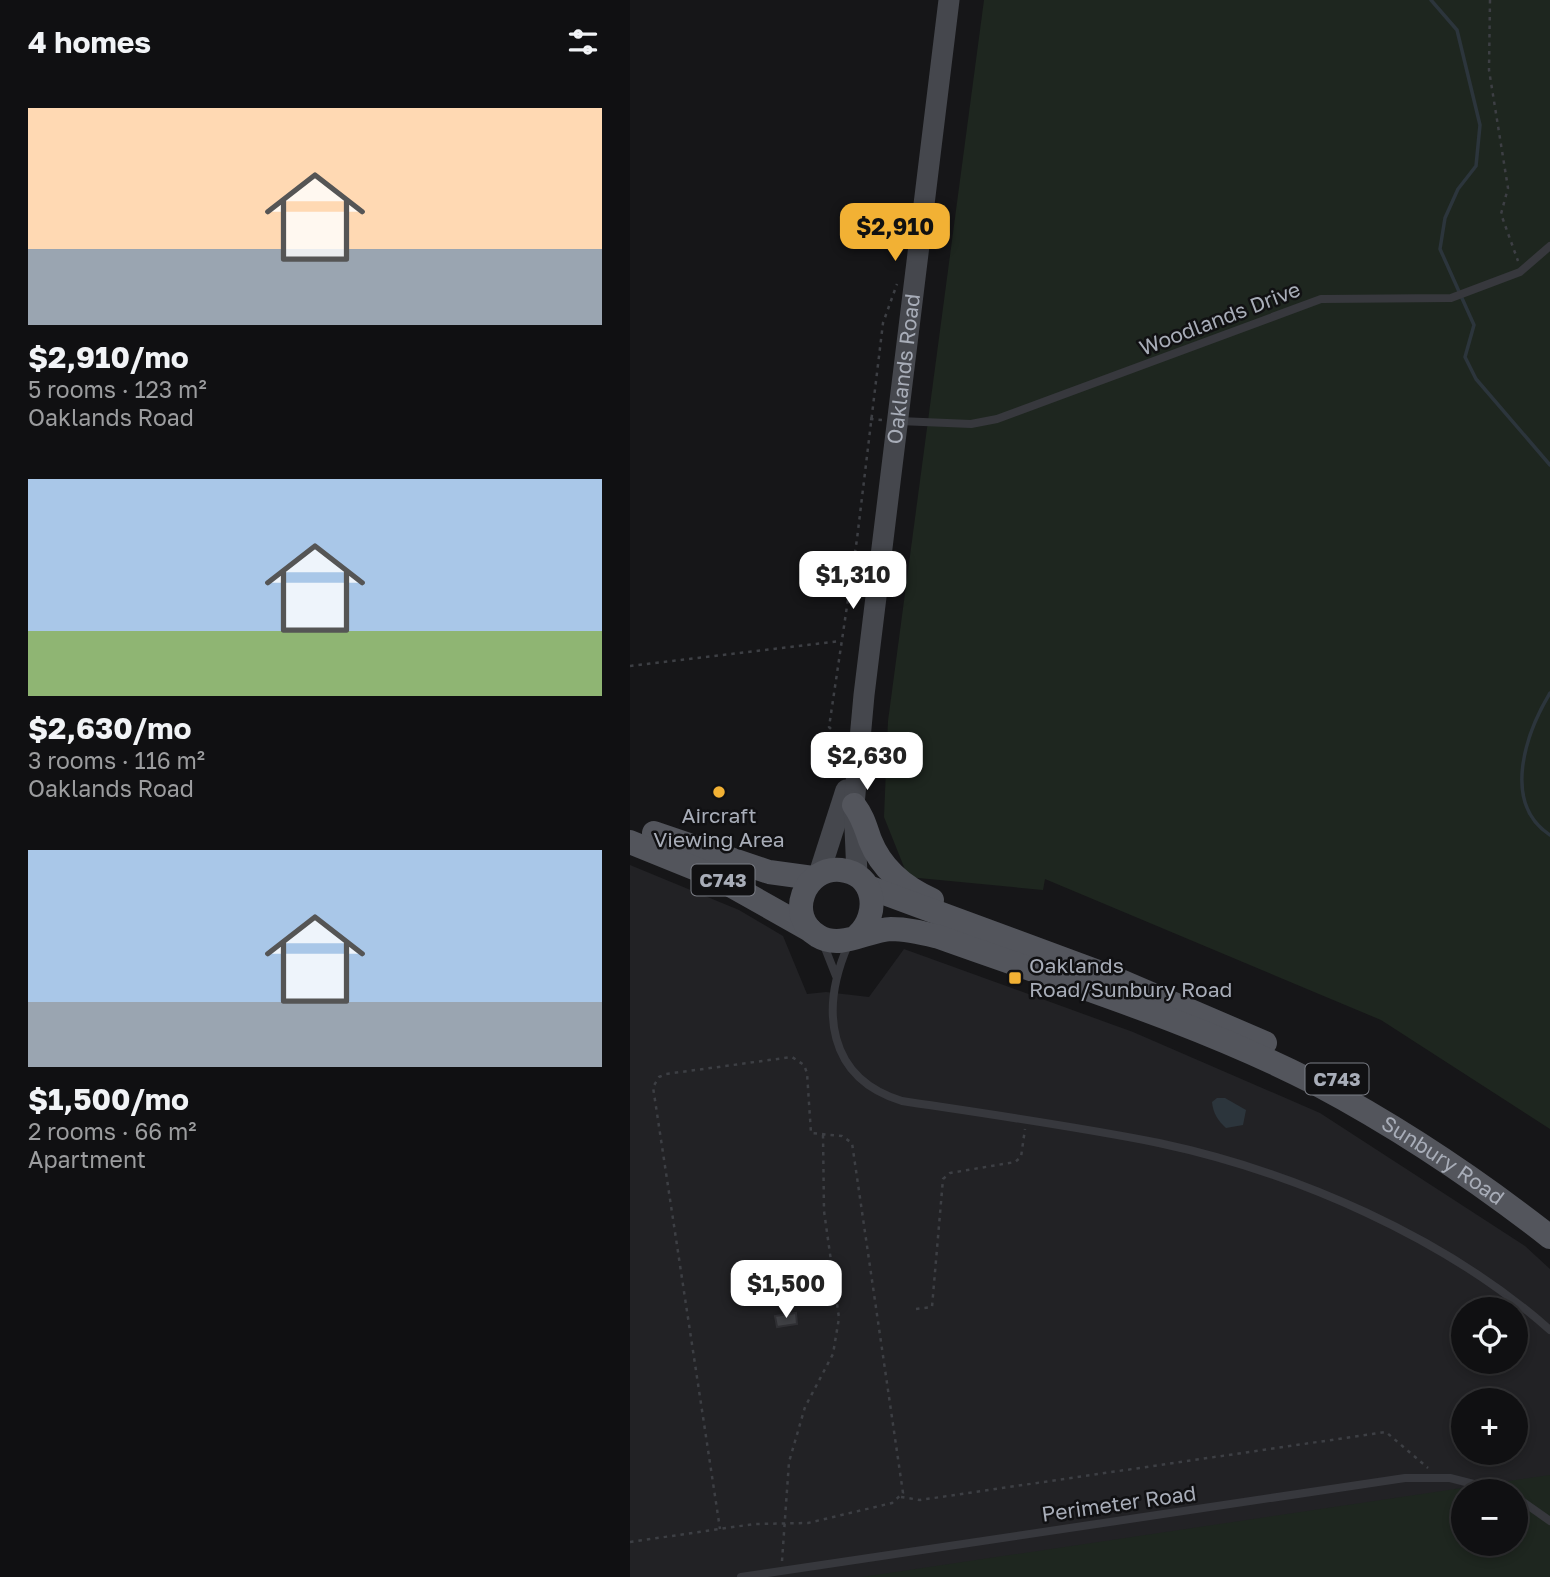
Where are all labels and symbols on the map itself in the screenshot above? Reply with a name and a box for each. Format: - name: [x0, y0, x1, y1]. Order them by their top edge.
- pin: $2,910: [838, 204, 952, 263]
- street label: Woodlands Drive: [1135, 275, 1304, 361]
- street label: Oaklands Road: [881, 292, 925, 446]
- pin: $1,310: [796, 552, 910, 611]
- pin: $2,630: [810, 732, 924, 792]
- marker: Aircraft Viewing Area: [711, 784, 727, 800]
- place label: Aircraft Viewing Area: [653, 802, 785, 852]
- road number: C743: [692, 864, 754, 895]
- place label: Oaklands Road/Sunbury Road: [1029, 952, 1233, 1002]
- marker: Oaklands Road/Sunbury Road: [1007, 970, 1023, 986]
- road number: C743: [1306, 1064, 1368, 1094]
- street label: Sunbury Road: [1377, 1110, 1510, 1210]
- pin: $1,500: [729, 1260, 843, 1320]
- street label: Perimeter Road: [1040, 1479, 1198, 1527]

